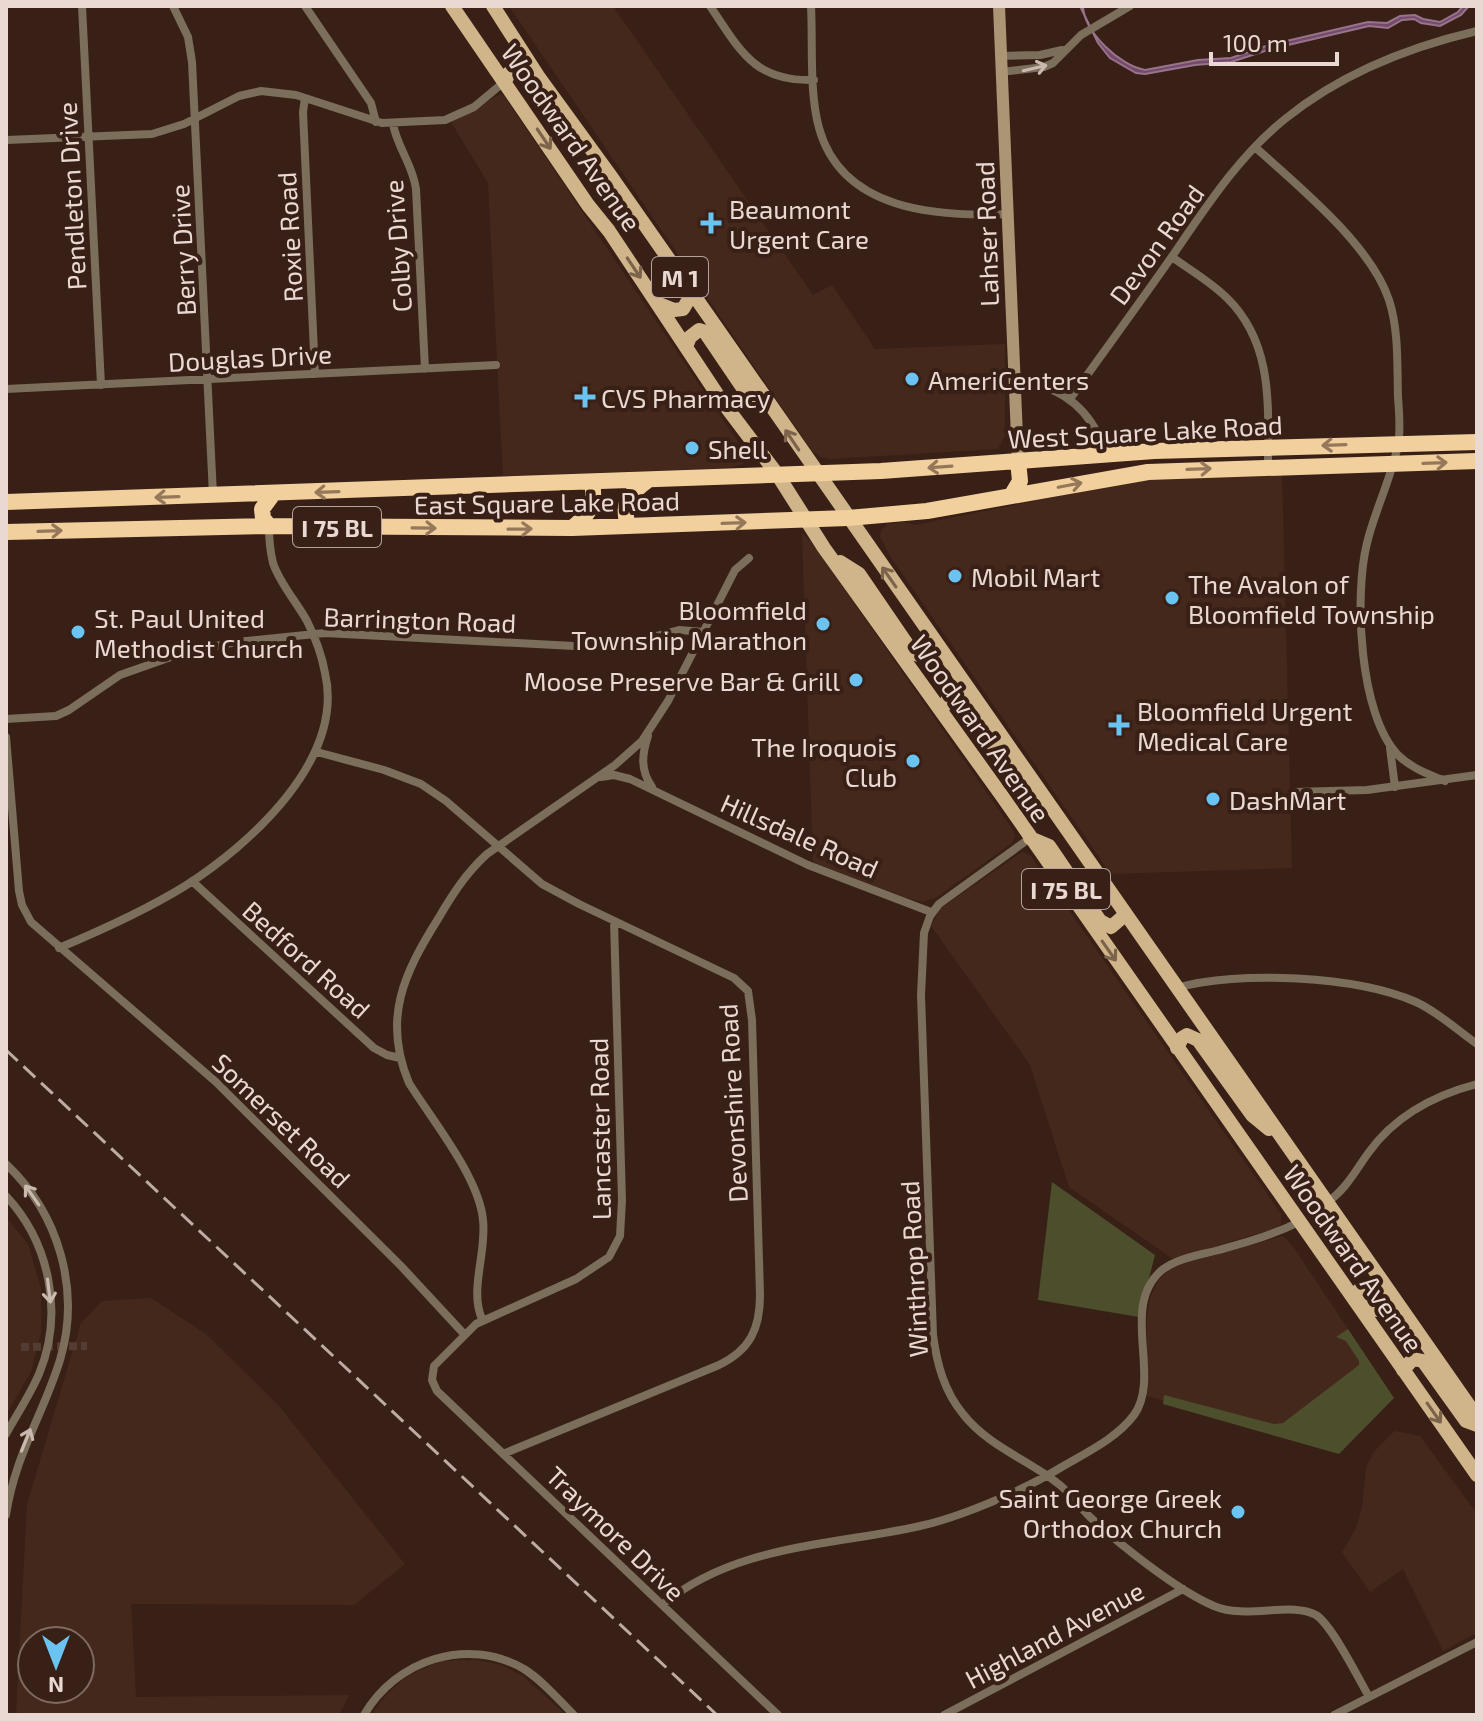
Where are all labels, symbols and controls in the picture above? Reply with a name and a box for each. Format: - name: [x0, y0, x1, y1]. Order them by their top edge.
- scale bar: [1211, 16, 1337, 66]
- text: 100 m: [1223, 28, 1288, 57]
- street label: Woodward Avenue: [496, 37, 648, 237]
- one-way arrow: [1022, 60, 1048, 75]
- street label: Pendleton Drive: [51, 101, 91, 291]
- one-way arrow: [536, 128, 552, 150]
- street label: Lahser Road: [968, 161, 1004, 307]
- street label: Roxie Road: [270, 171, 308, 303]
- street label: Devon Road: [1102, 178, 1210, 310]
- street label: Colby Drive: [377, 179, 417, 313]
- street label: Berry Drive: [163, 183, 201, 317]
- place label: Beaumont Urgent Care: [729, 193, 869, 254]
- marker: Beaumont Urgent Care: [700, 212, 722, 234]
- one-way arrow: [626, 256, 642, 278]
- road number: M 1: [652, 257, 708, 297]
- street label: Douglas Drive: [167, 337, 333, 377]
- place label: AmeriCenters: [928, 364, 1089, 395]
- marker: AmeriCenters: [903, 370, 921, 388]
- place label: CVS Pharmacy: [601, 382, 771, 413]
- marker: CVS Pharmacy: [576, 388, 594, 406]
- street label: West Square Lake Road: [1007, 408, 1283, 454]
- one-way arrow: [784, 429, 801, 451]
- place label: Shell: [708, 433, 767, 464]
- one-way arrow: [1321, 438, 1348, 453]
- marker: Shell: [683, 439, 701, 457]
- one-way arrow: [1421, 455, 1448, 470]
- one-way arrow: [927, 460, 954, 475]
- one-way arrow: [1185, 462, 1212, 477]
- one-way arrow: [1057, 477, 1082, 492]
- one-way arrow: [314, 484, 341, 499]
- street label: East Square Lake Road: [414, 484, 680, 520]
- one-way arrow: [154, 490, 181, 505]
- road number: I 75 BL: [293, 507, 381, 547]
- one-way arrow: [720, 515, 747, 530]
- one-way arrow: [410, 521, 437, 536]
- one-way arrow: [506, 521, 533, 537]
- one-way arrow: [36, 524, 63, 539]
- place label: Mobil Mart: [971, 561, 1100, 592]
- one-way arrow: [881, 566, 897, 588]
- marker: Mobil Mart: [946, 567, 964, 585]
- place label: The Avalon of Bloomfield Township: [1188, 568, 1435, 629]
- marker: The Avalon of Bloomfield Township: [1163, 589, 1181, 607]
- place label: Bloomfield Township Marathon: [571, 594, 807, 655]
- street label: Barrington Road: [323, 600, 517, 638]
- place label: St. Paul United Methodist Church: [94, 602, 303, 663]
- marker: Bloomfield Township Marathon: [814, 615, 832, 633]
- marker: St. Paul United Methodist Church: [69, 623, 87, 641]
- street label: Woodward Avenue: [905, 628, 1057, 828]
- place label: Moose Preserve Bar & Grill: [524, 665, 840, 696]
- marker: Moose Preserve Bar & Grill: [847, 671, 865, 689]
- place label: Bloomfield Urgent Medical Care: [1137, 695, 1352, 756]
- marker: Bloomfield Urgent Medical Care: [1108, 714, 1130, 736]
- place label: The Iroquois Club: [751, 731, 897, 792]
- marker: The Iroquois Club: [904, 752, 922, 770]
- place label: DashMart: [1229, 784, 1346, 815]
- street label: Hillsdale Road: [716, 786, 884, 884]
- marker: DashMart: [1204, 790, 1222, 808]
- road number: I 75 BL: [1022, 869, 1110, 909]
- street label: Bedford Road: [237, 894, 377, 1024]
- one-way arrow: [1101, 939, 1117, 961]
- street label: Devonshire Road: [711, 1003, 753, 1203]
- street label: Lancaster Road: [582, 1038, 616, 1220]
- street label: Somerset Road: [207, 1047, 357, 1193]
- street label: Woodward Avenue: [1278, 1158, 1430, 1358]
- street label: Winthrop Road: [893, 1180, 933, 1358]
- one-way arrow: [24, 1185, 41, 1207]
- one-way arrow: [42, 1277, 57, 1303]
- one-way arrow: [1426, 1402, 1442, 1424]
- one-way arrow: [20, 1428, 35, 1453]
- street label: Traymore Drive: [540, 1459, 692, 1607]
- place label: Saint George Greek Orthodox Church: [999, 1482, 1222, 1543]
- marker: Saint George Greek Orthodox Church: [1229, 1503, 1247, 1521]
- street label: Highland Avenue: [959, 1574, 1149, 1694]
- north arrow: [16, 1625, 96, 1705]
- text: N: [48, 1673, 64, 1699]

